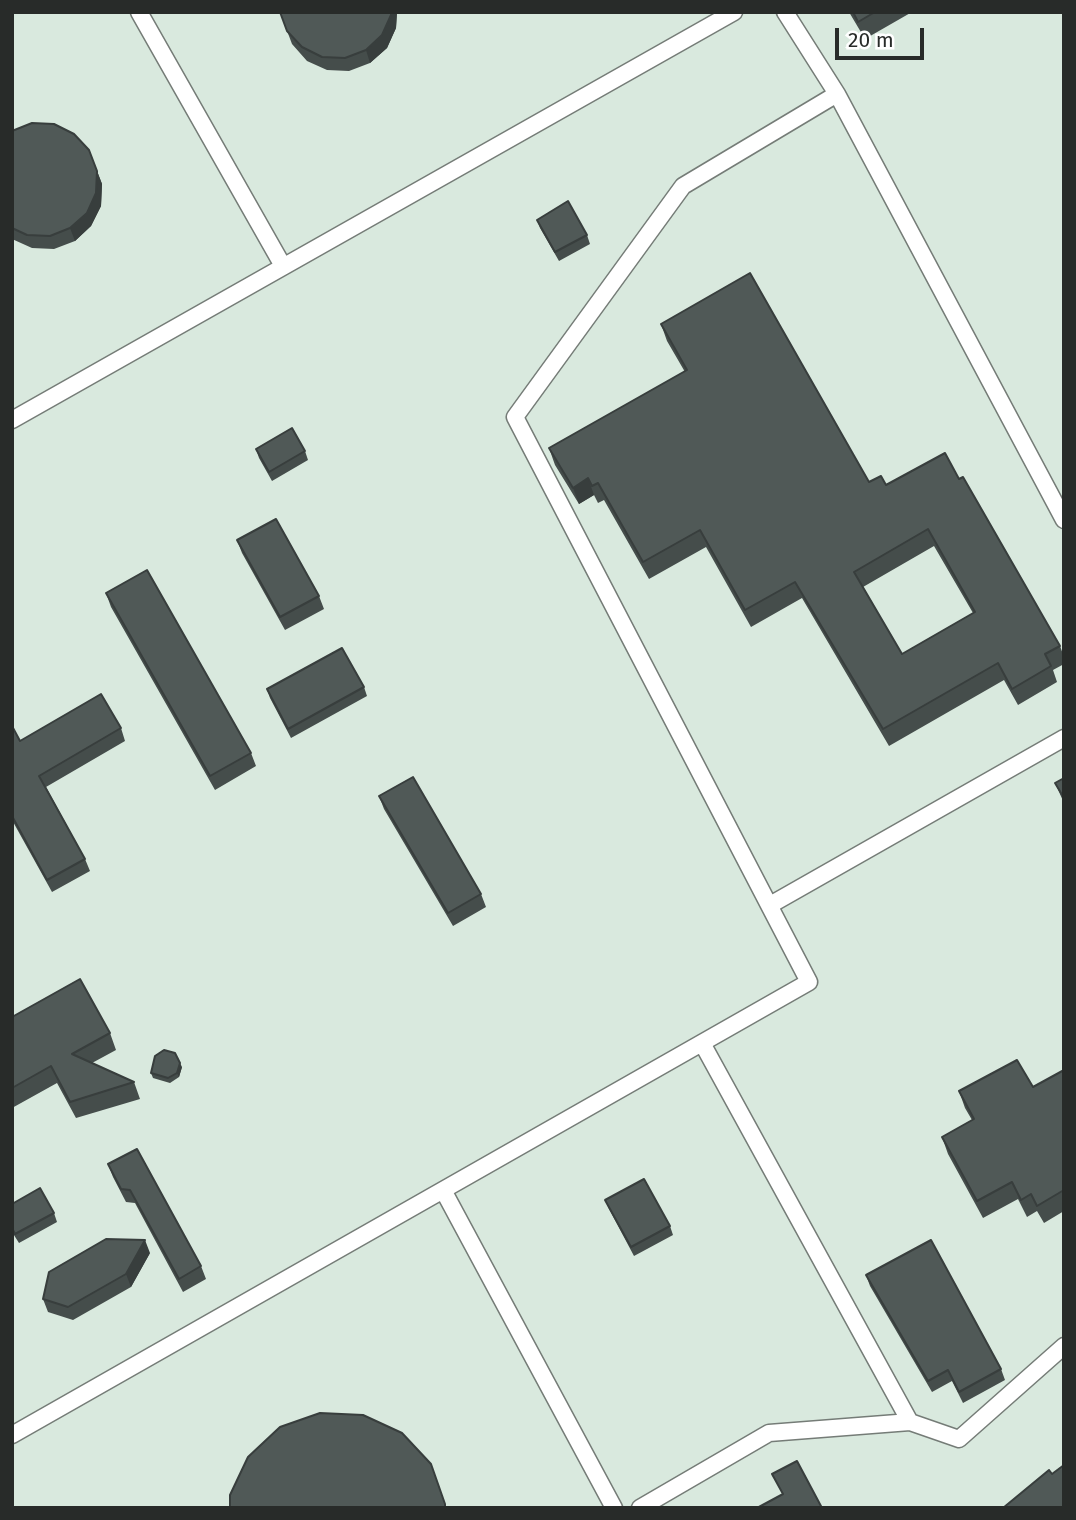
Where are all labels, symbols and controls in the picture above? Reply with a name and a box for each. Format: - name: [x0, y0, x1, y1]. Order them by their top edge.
- scale bar: [838, 14, 927, 58]
- text: 20 m: [848, 27, 894, 53]

